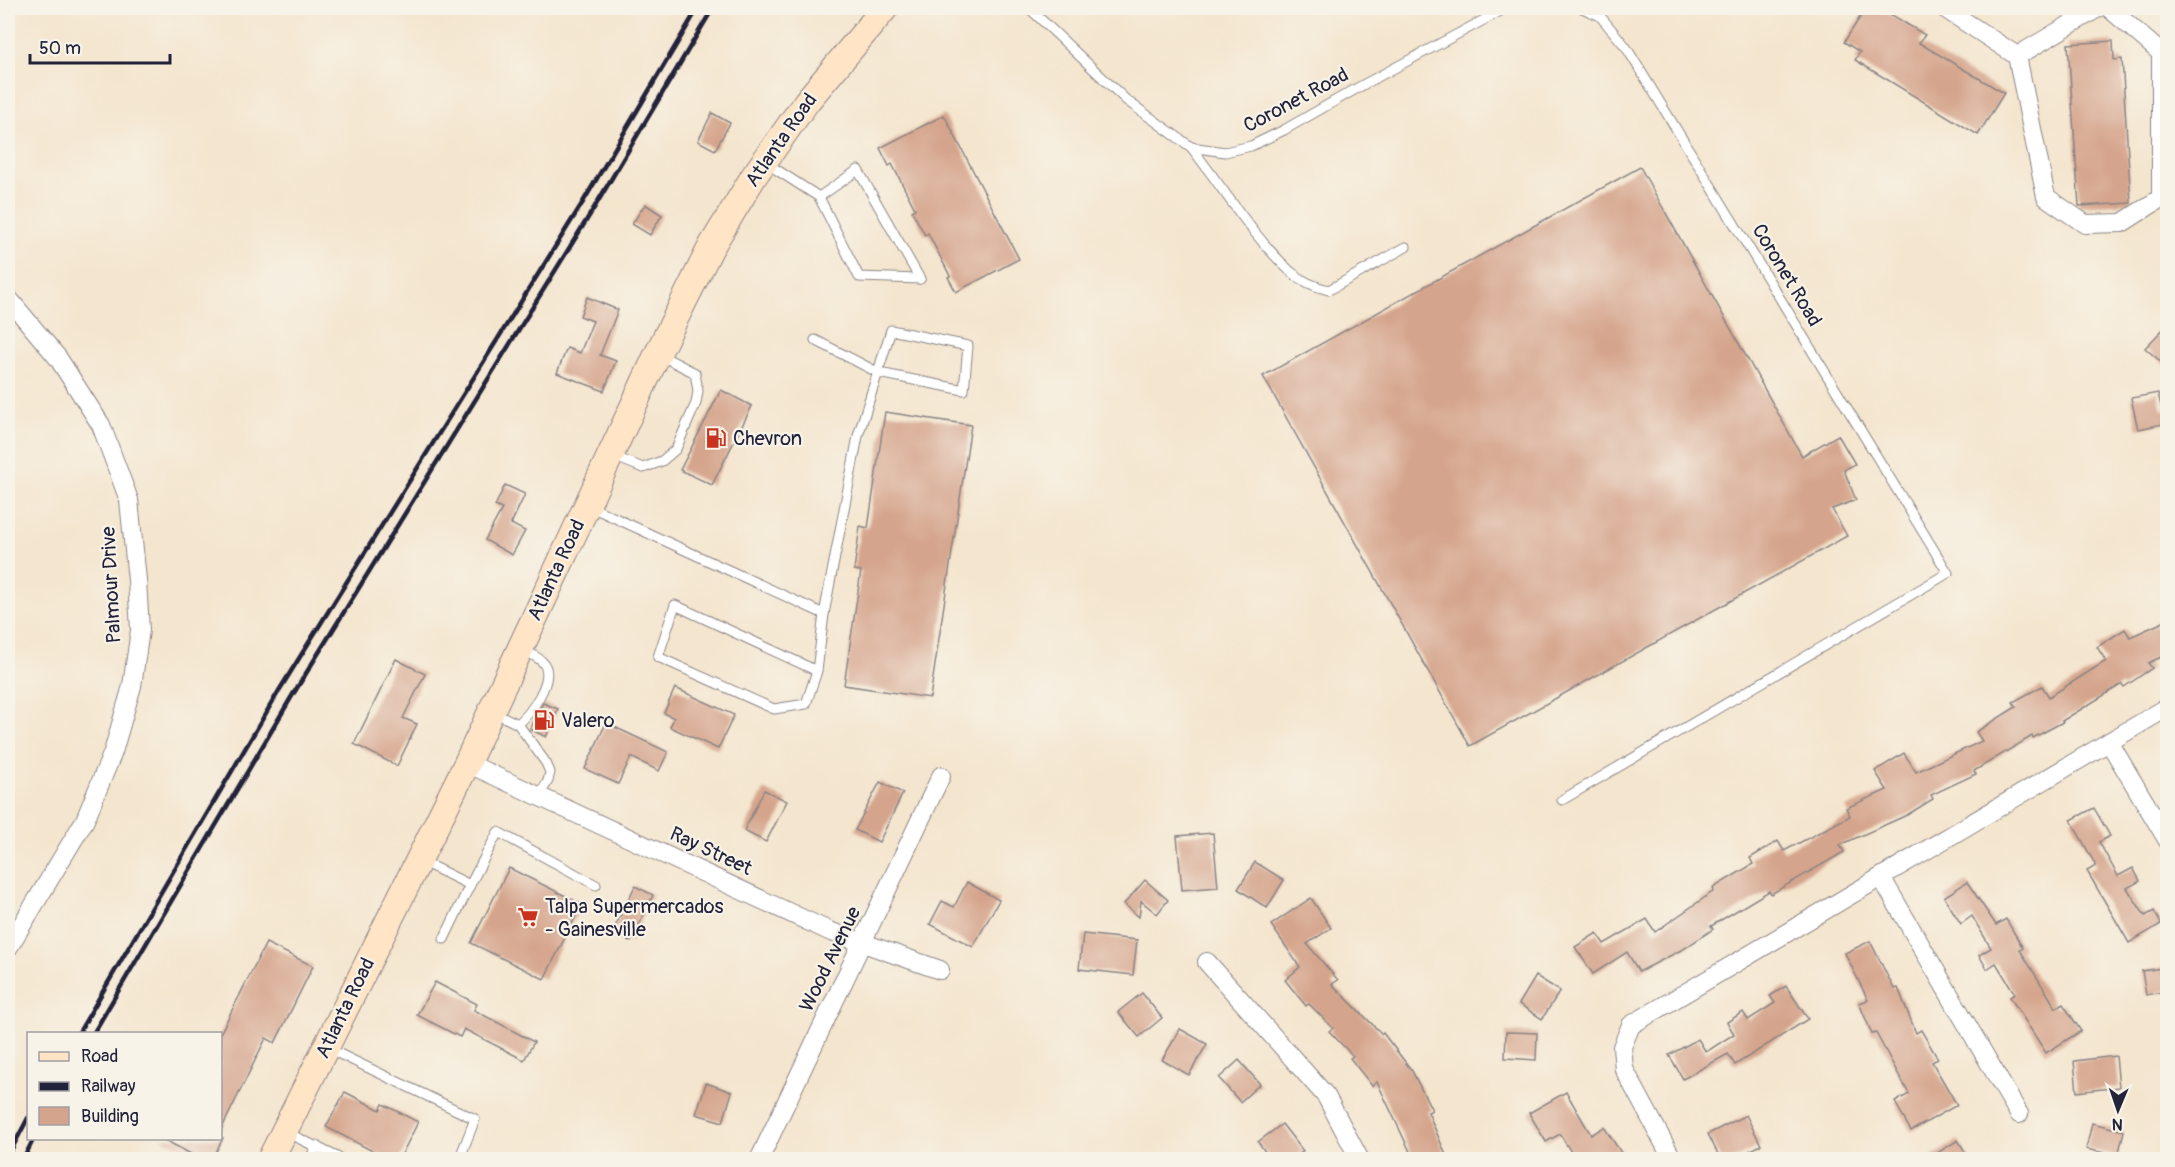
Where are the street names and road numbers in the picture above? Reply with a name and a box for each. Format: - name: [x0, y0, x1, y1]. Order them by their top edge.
- street label: Coronet Road: [1239, 62, 1353, 138]
- street label: Atlanta Road: [740, 88, 822, 192]
- street label: Coronet Road: [1747, 219, 1827, 331]
- street label: Atlanta Road: [522, 515, 590, 625]
- street label: Palmour Drive: [95, 526, 127, 644]
- street label: Ray Street: [666, 821, 757, 881]
- street label: Wood Avenue: [794, 902, 866, 1016]
- street label: Atlanta Road: [310, 954, 380, 1062]

